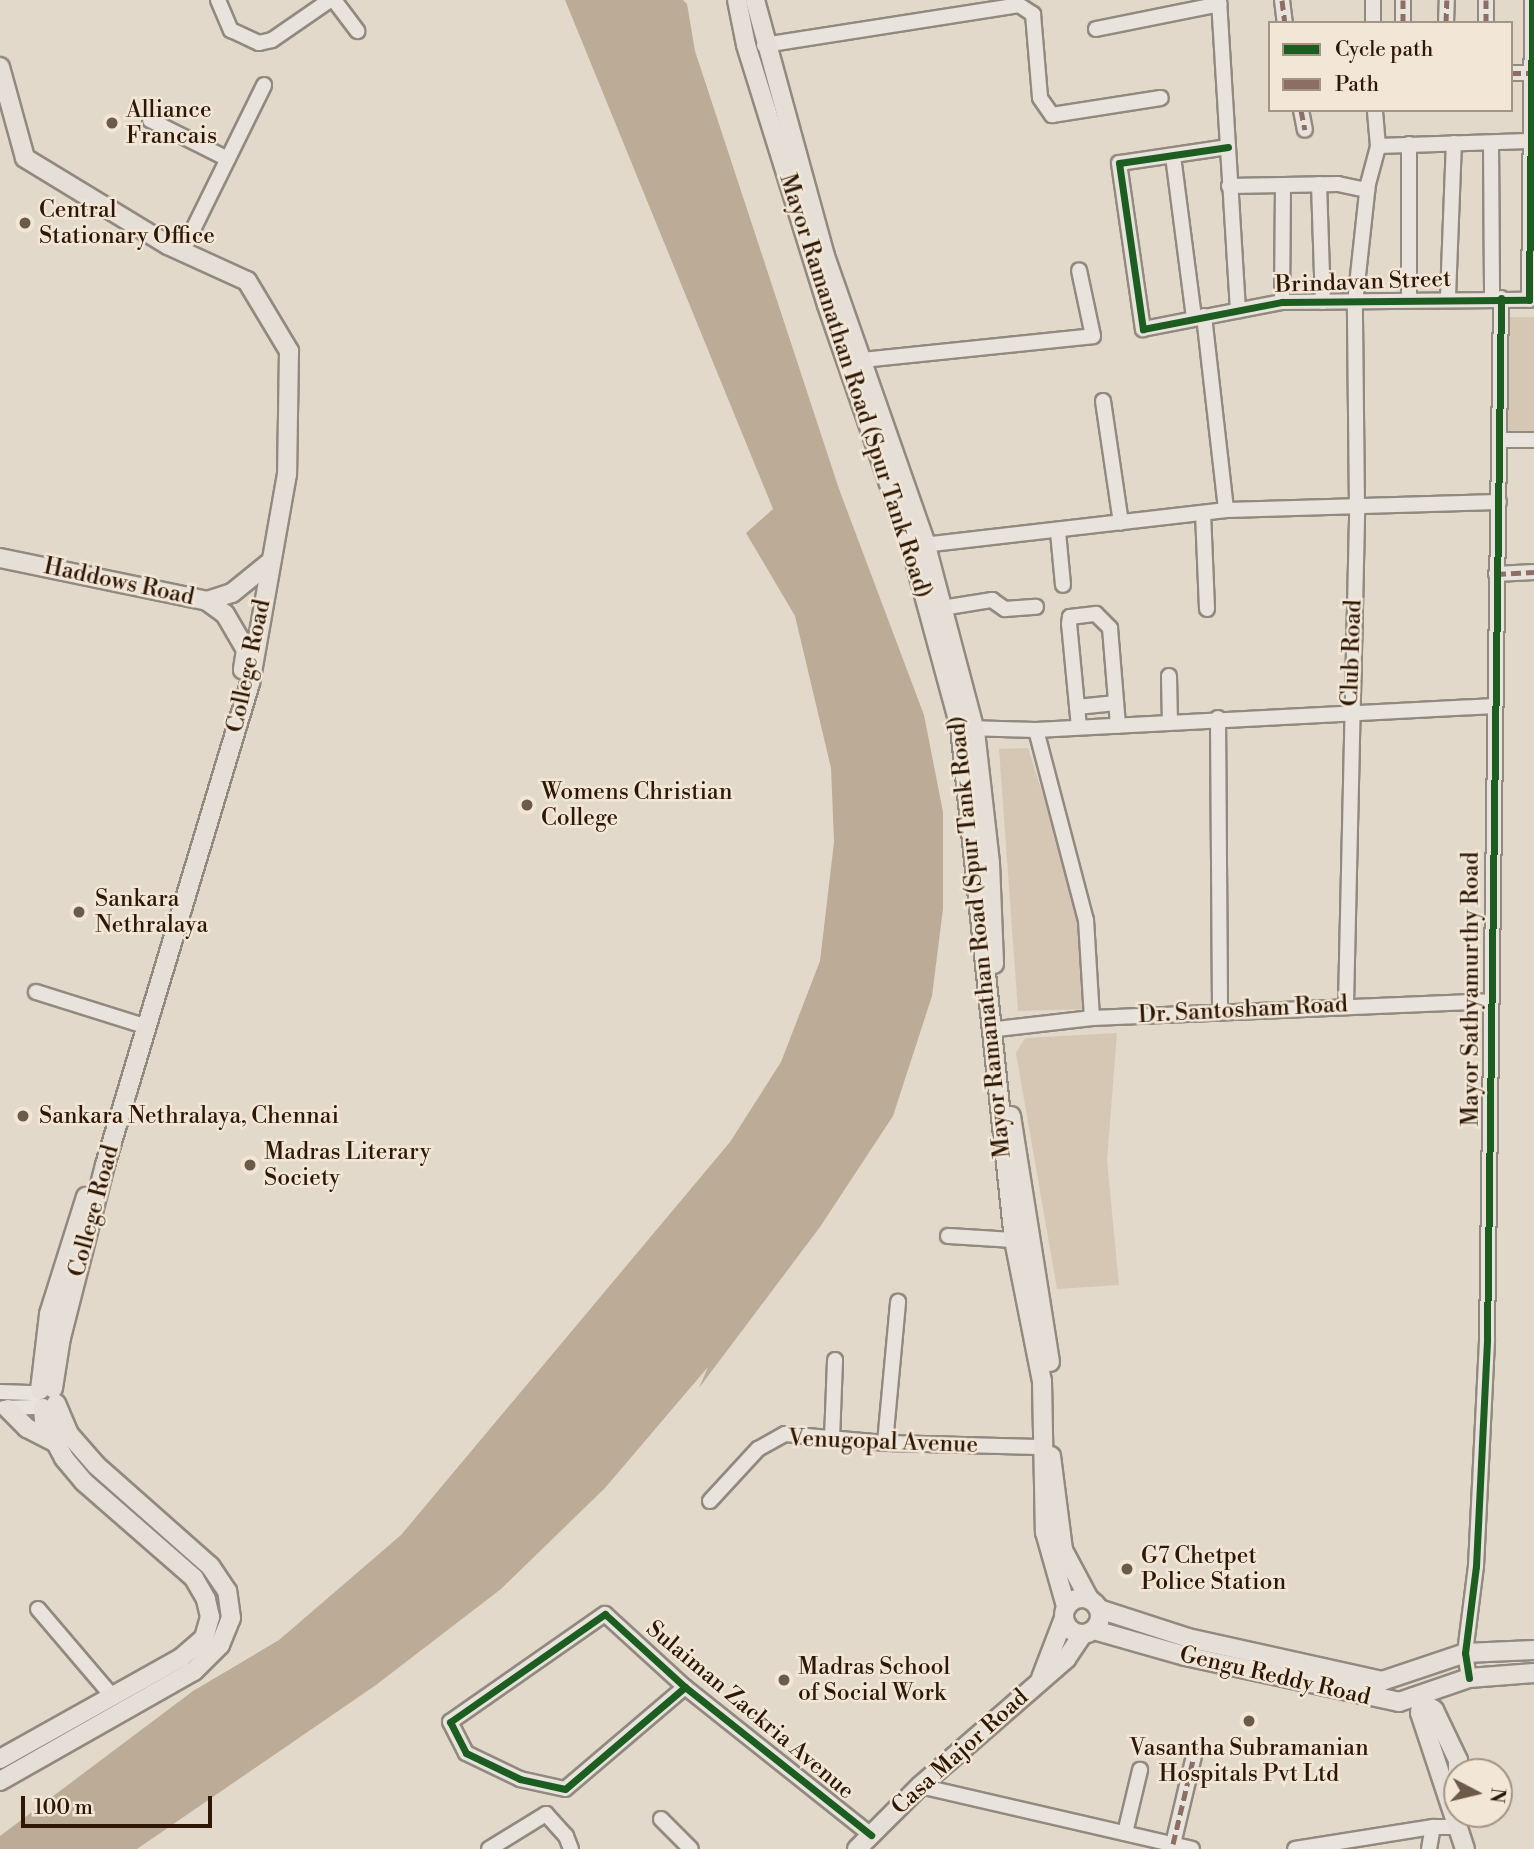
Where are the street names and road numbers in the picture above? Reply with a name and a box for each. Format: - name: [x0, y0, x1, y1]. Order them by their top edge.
- street label: Mayor Ramanathan Road (Spur Tank Road): [773, 170, 937, 602]
- street label: Brindavan Street: [1274, 265, 1452, 299]
- street label: Haddows Road: [41, 553, 197, 611]
- street label: College Road: [221, 597, 277, 735]
- street label: Club Road: [1336, 599, 1368, 707]
- street label: Mayor Ramanathan Road (Spur Tank Road): [943, 715, 1017, 1159]
- street label: Mayor Sathyamurthy Road: [1457, 852, 1485, 1126]
- street label: Dr. Santosham Road: [1138, 991, 1348, 1029]
- street label: College Road: [63, 1142, 125, 1280]
- street label: Venugopal Avenue: [788, 1425, 978, 1459]
- street label: Sulaiman Zackria Avenue: [640, 1615, 860, 1805]
- street label: Gengu Reddy Road: [1177, 1641, 1373, 1711]
- street label: Casa Major Road: [886, 1683, 1034, 1821]

